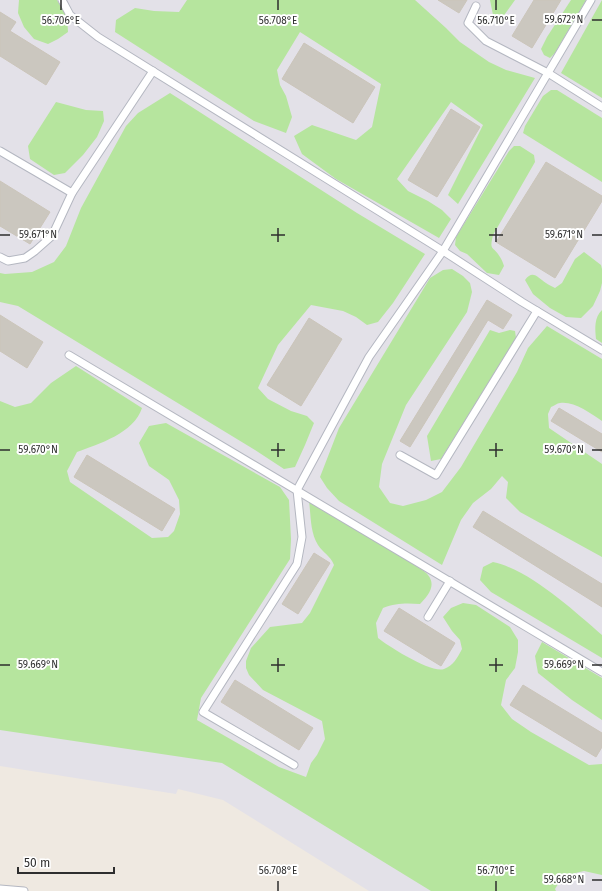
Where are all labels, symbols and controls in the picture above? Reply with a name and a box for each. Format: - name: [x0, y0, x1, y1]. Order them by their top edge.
- text: 59.672°N: [545, 14, 583, 26]
- text: 56.706°E: [42, 15, 80, 27]
- text: 56.708°E: [259, 15, 297, 27]
- text: 56.710°E: [477, 15, 515, 27]
- text: 59.671°N: [19, 229, 57, 241]
- text: 59.671°N: [545, 229, 583, 241]
- text: 59.670°N: [18, 444, 58, 456]
- text: 59.670°N: [544, 444, 584, 456]
- text: 59.669°N: [18, 659, 58, 671]
- text: 59.669°N: [544, 659, 584, 671]
- scale bar: [18, 849, 114, 875]
- text: 50 m: [24, 856, 50, 870]
- text: 56.708°E: [259, 865, 297, 877]
- text: 56.710°E: [477, 865, 515, 877]
- text: 59.668°N: [544, 874, 584, 886]

